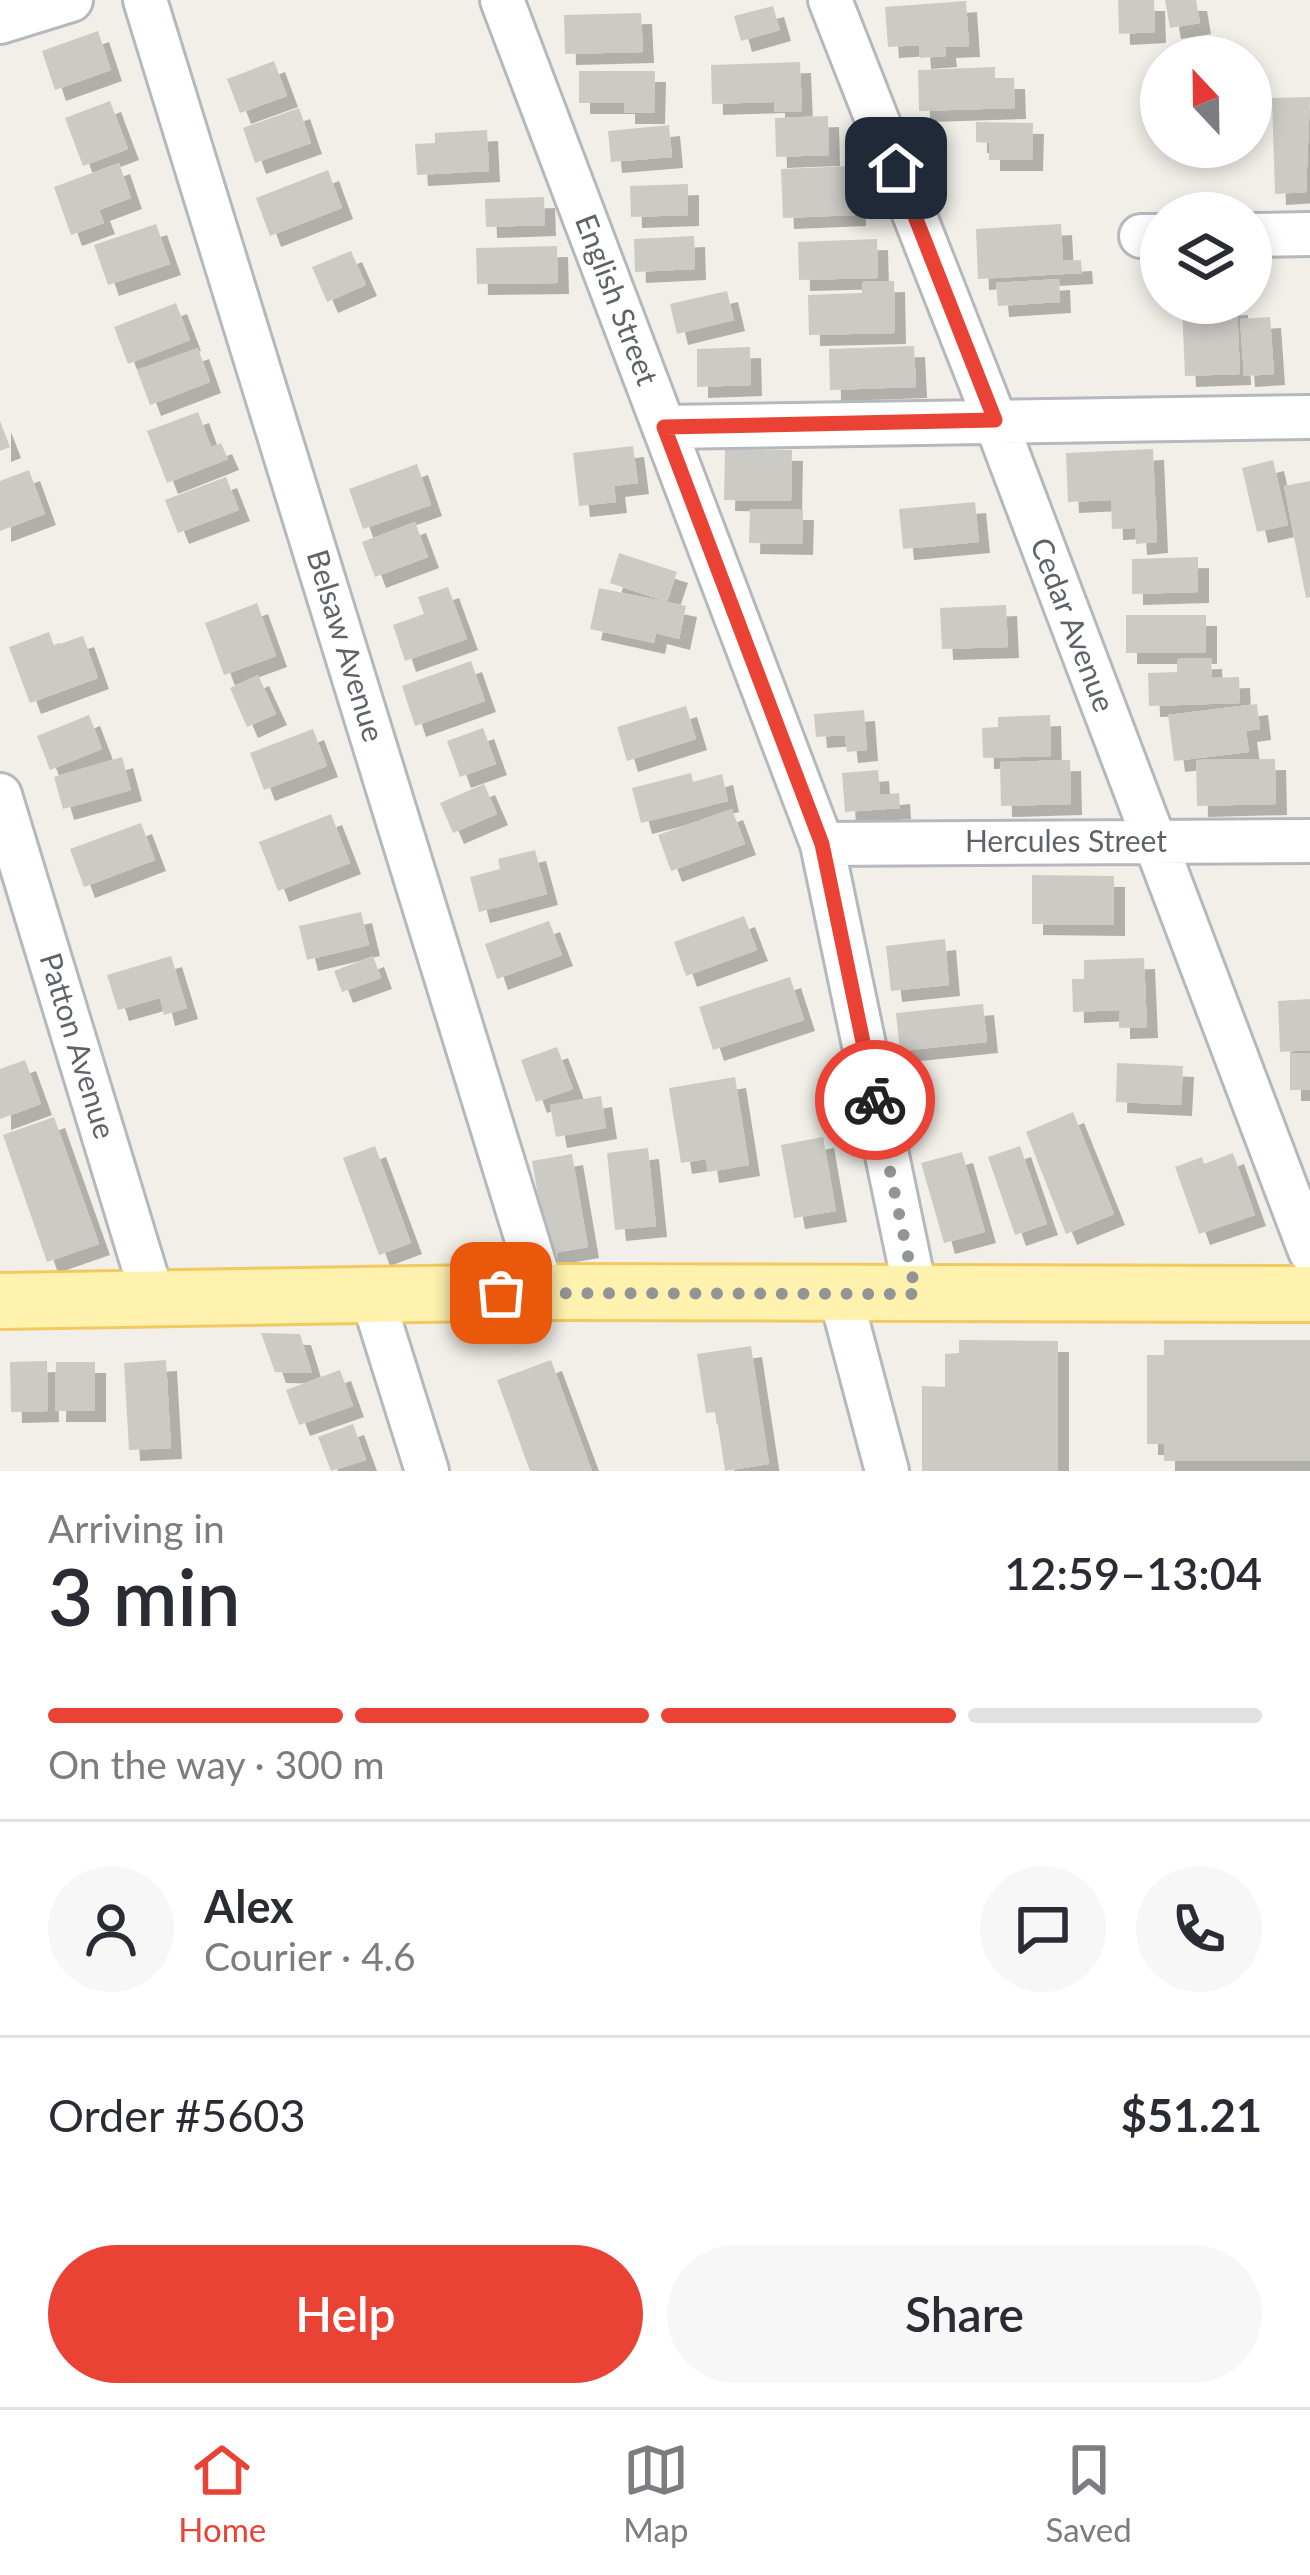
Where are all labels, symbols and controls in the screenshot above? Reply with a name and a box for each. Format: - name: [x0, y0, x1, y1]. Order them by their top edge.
- north arrow: [1140, 36, 1272, 168]
- map controls: [1140, 36, 1272, 324]
- pin: [845, 117, 947, 219]
- icon: home: [863, 135, 929, 201]
- button: layers: [1140, 192, 1272, 324]
- street label: English Street: [569, 209, 667, 390]
- street label: Cedar Avenue: [1024, 532, 1124, 716]
- street label: Belsaw Avenue: [301, 545, 393, 746]
- street label: Hercules Street: [965, 822, 1167, 858]
- street label: Patton Avenue: [34, 948, 124, 1143]
- courier: [815, 1040, 935, 1160]
- icon: bike: [842, 1067, 908, 1133]
- pin: [450, 1242, 552, 1344]
- icon: bag: [468, 1260, 534, 1326]
- text: Arriving in: [48, 1505, 225, 1551]
- text: 12:59–13:04: [1004, 1546, 1262, 1600]
- text: 3 min: [48, 1549, 241, 1643]
- text: On the way · 300 m: [48, 1741, 385, 1787]
- button: person: [48, 1866, 174, 1992]
- button: chat: [980, 1866, 1106, 1992]
- button: phone: [1136, 1866, 1262, 1992]
- text: Alex: [204, 1879, 294, 1933]
- text: Courier · 4.6: [204, 1933, 416, 1979]
- text: Order #5603: [48, 2088, 306, 2142]
- text: $51.21: [1121, 2088, 1262, 2142]
- button: Help: [48, 2245, 643, 2383]
- button: Share: [667, 2245, 1262, 2383]
- tab: Home: [178, 2437, 266, 2549]
- tab: Map: [623, 2437, 689, 2549]
- tab: Saved: [1045, 2437, 1132, 2549]

